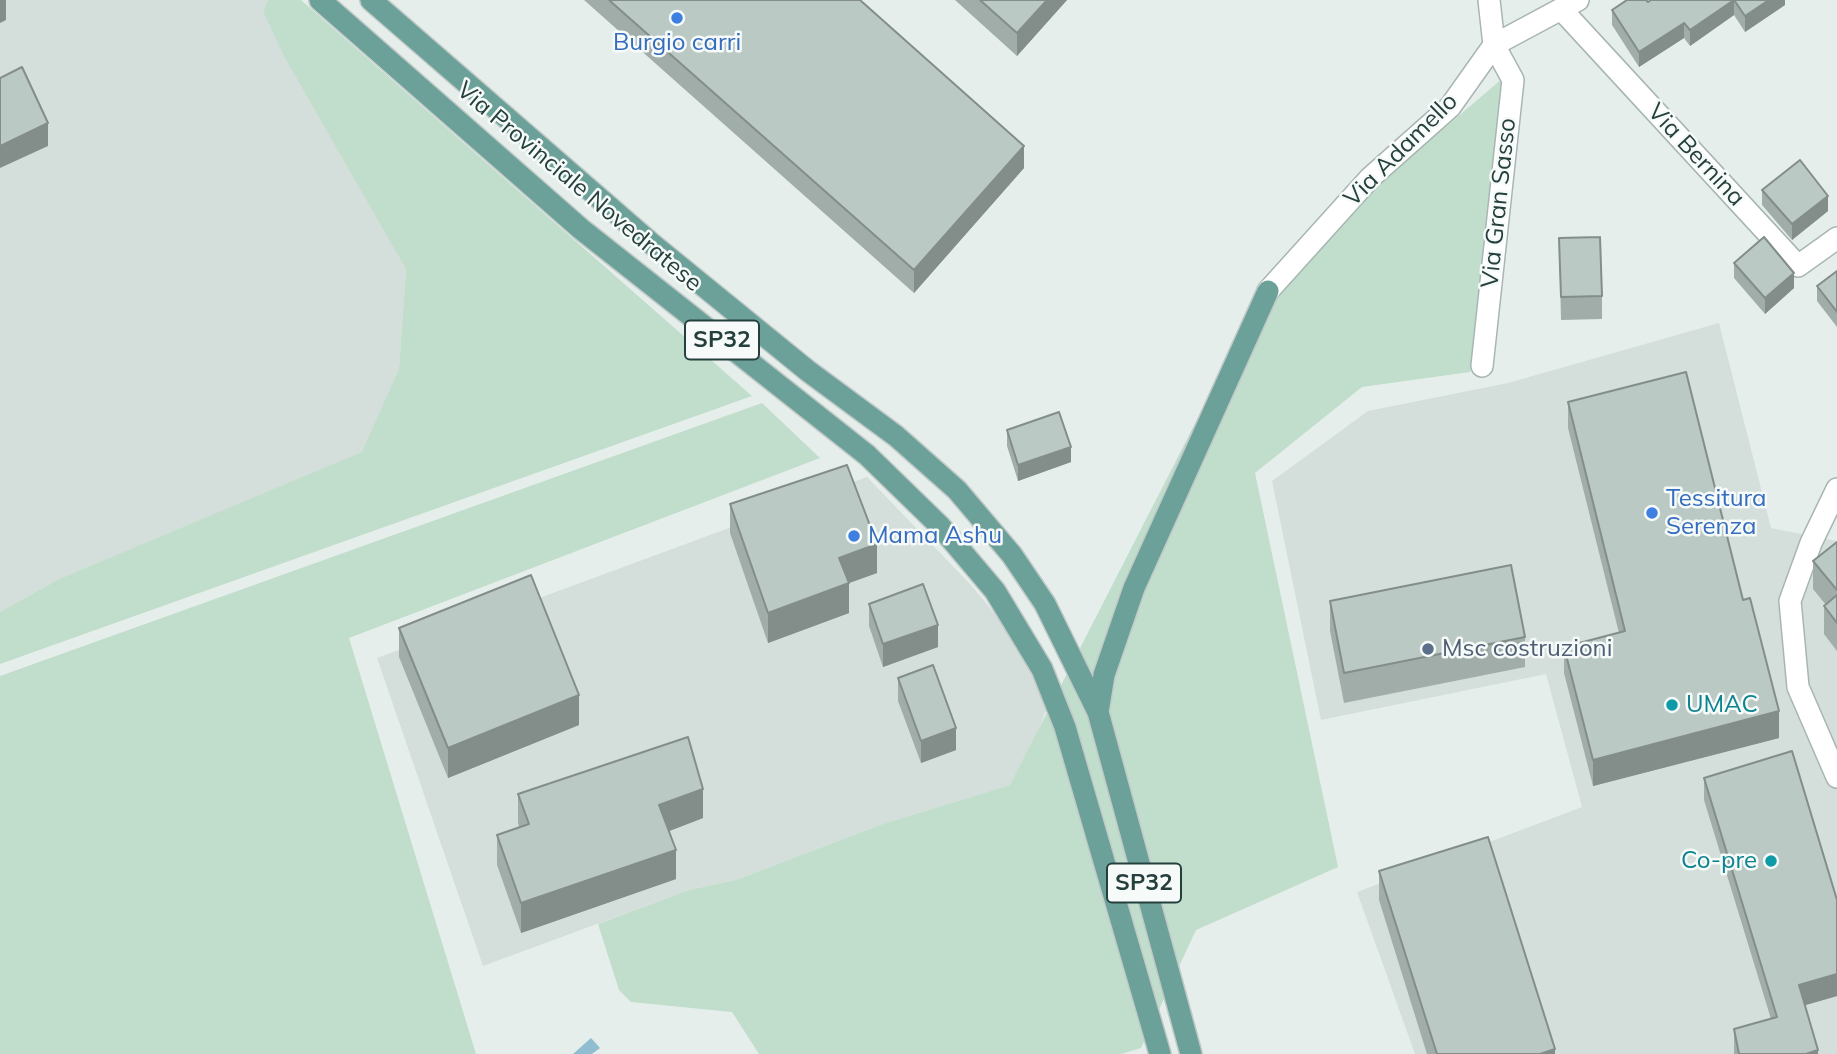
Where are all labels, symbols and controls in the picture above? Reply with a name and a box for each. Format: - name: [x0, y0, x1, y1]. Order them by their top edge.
- marker: Burgio carri: [669, 10, 685, 26]
- place label: Burgio carri: [613, 29, 741, 57]
- street label: Via Provinciale Novedratese: [451, 76, 707, 298]
- street label: Via Adamello: [1338, 87, 1464, 213]
- street label: Via Bernina: [1641, 98, 1751, 212]
- street label: Via Gran Sasso: [1476, 117, 1522, 289]
- road number: SP32: [685, 320, 759, 360]
- place label: Tessitura Serenza: [1666, 485, 1766, 541]
- marker: Tessitura Serenza: [1644, 505, 1660, 521]
- place label: Mama Ashu: [868, 522, 1002, 550]
- marker: Mama Ashu: [846, 528, 862, 544]
- place label: Msc costruzioni: [1442, 635, 1612, 663]
- marker: Msc costruzioni: [1420, 641, 1436, 657]
- place label: UMAC: [1686, 691, 1758, 719]
- marker: UMAC: [1664, 697, 1680, 713]
- place label: Co-pre: [1681, 847, 1757, 875]
- marker: Co-pre: [1763, 853, 1779, 869]
- road number: SP32: [1107, 863, 1181, 902]

